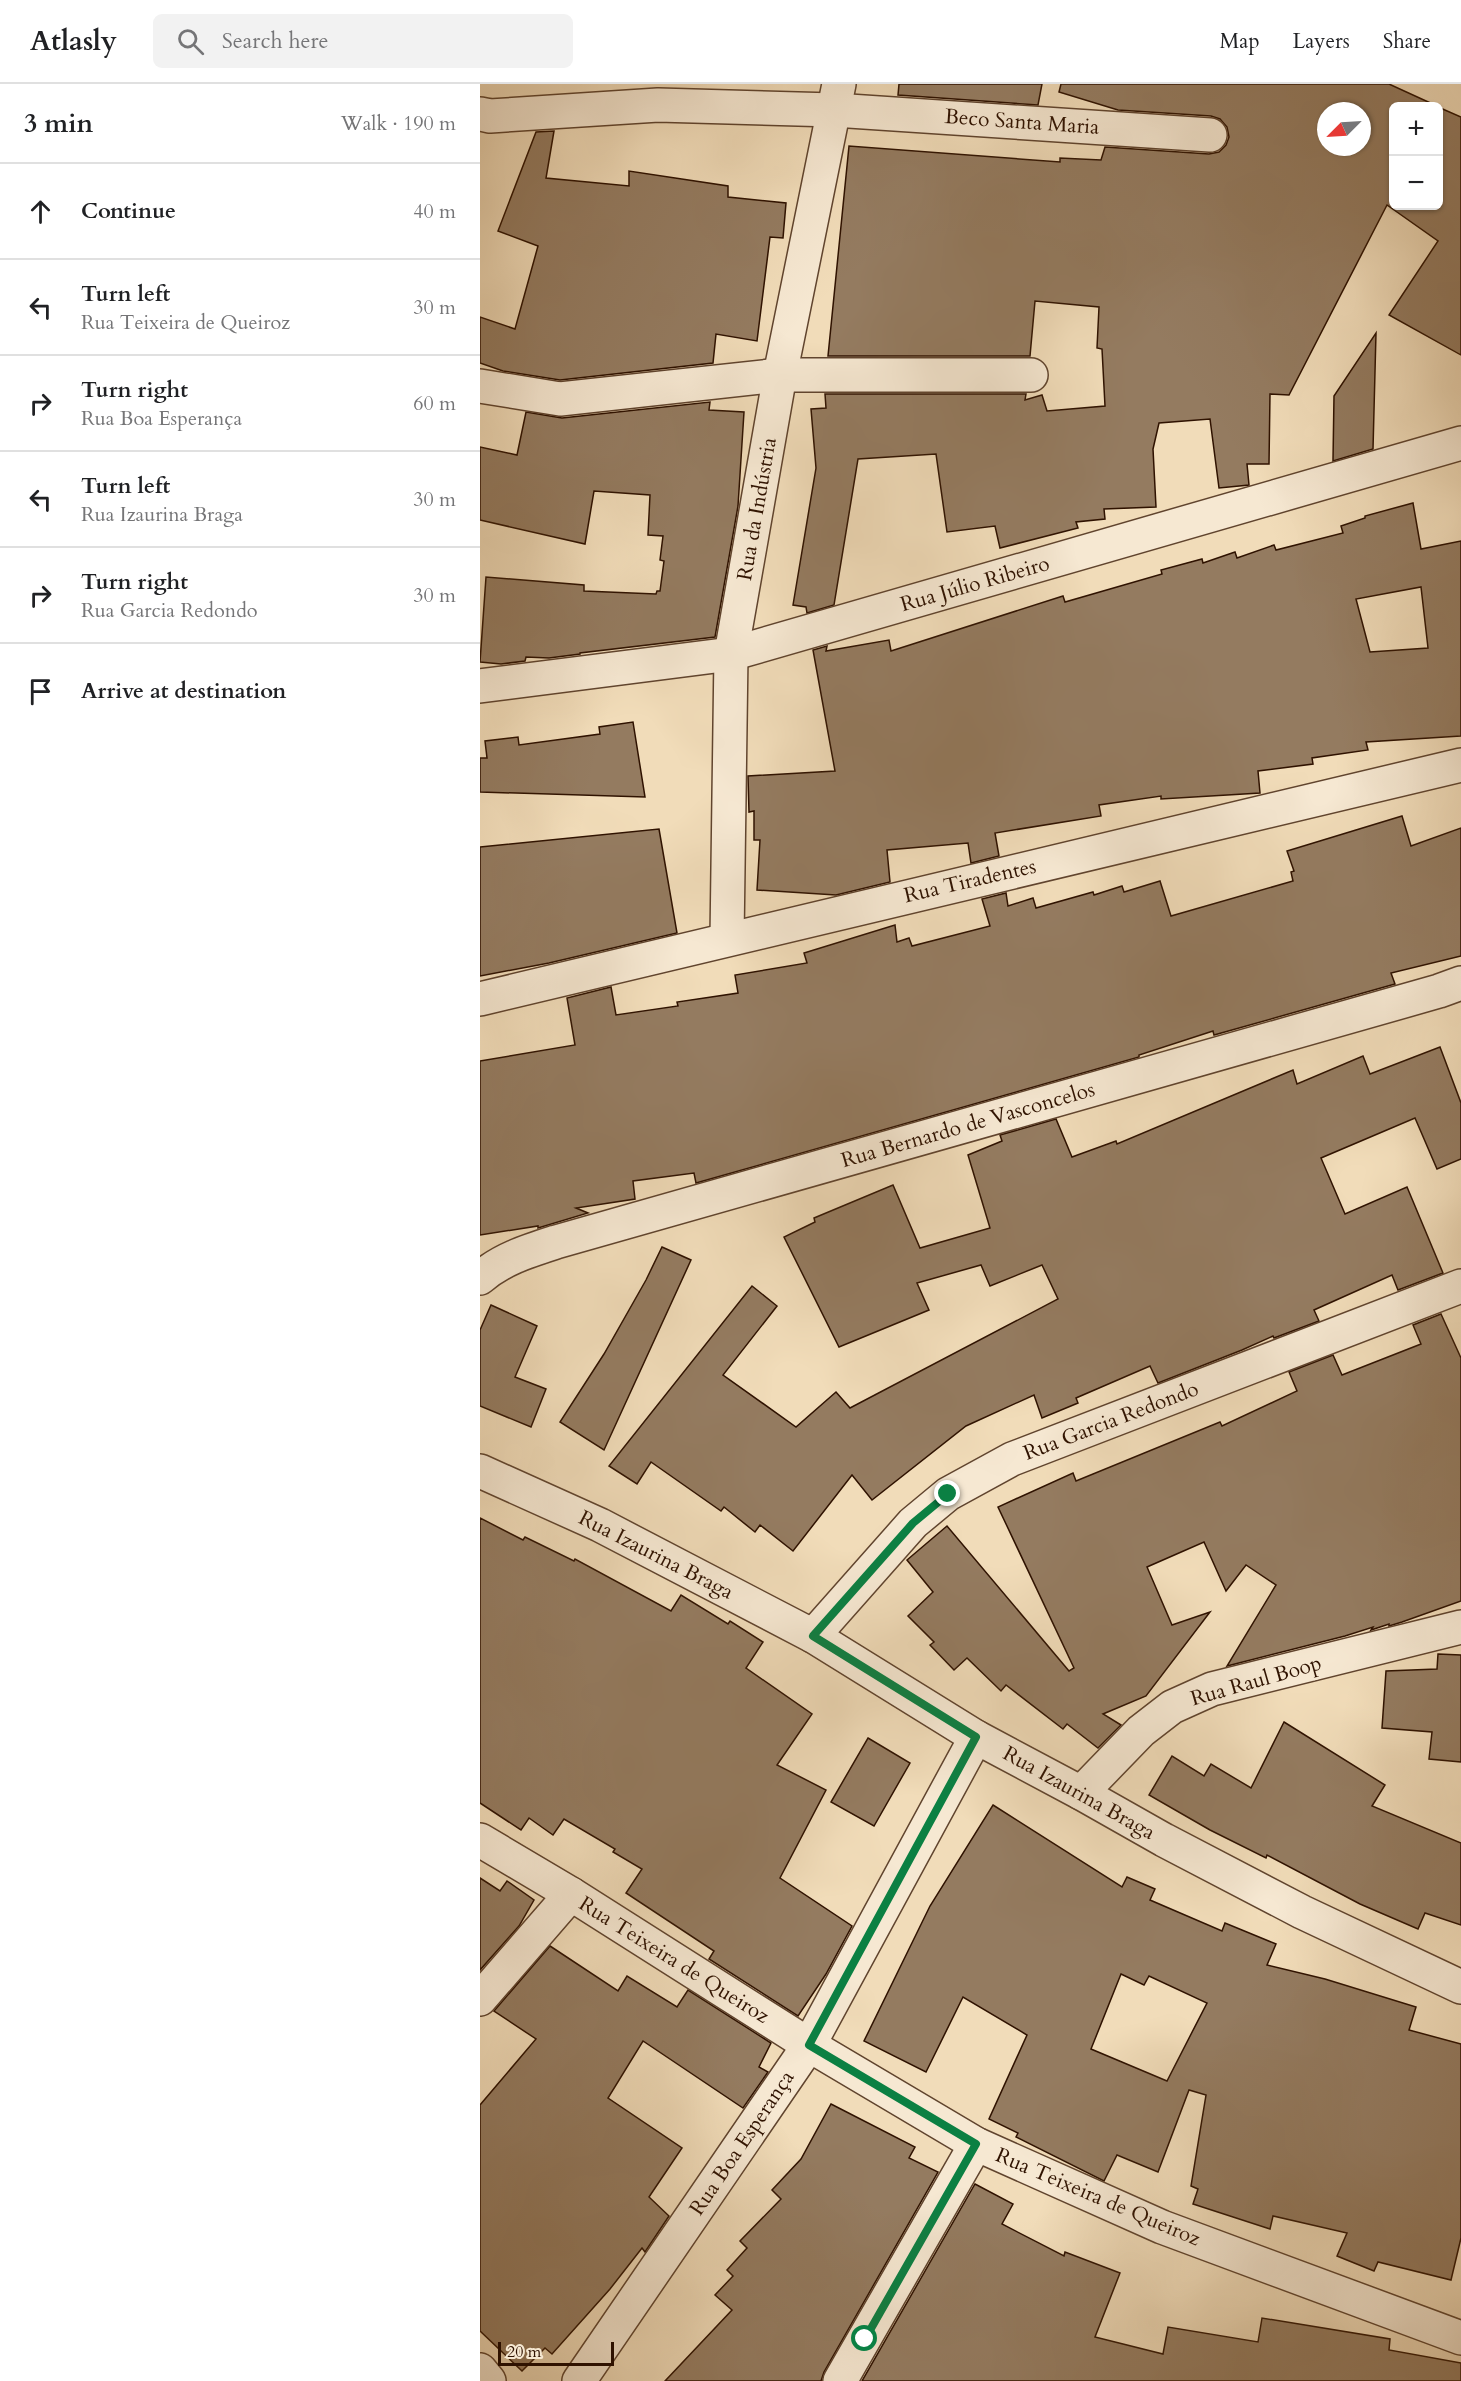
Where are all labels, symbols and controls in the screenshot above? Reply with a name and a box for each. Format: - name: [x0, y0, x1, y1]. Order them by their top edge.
- search box: [153, 14, 573, 68]
- text: Atlasly: [30, 22, 117, 60]
- icon: search: [174, 25, 207, 58]
- text: Search here: [222, 26, 328, 56]
- text: Map: [1220, 27, 1260, 56]
- text: Layers: [1293, 27, 1350, 56]
- text: Share: [1383, 27, 1431, 56]
- street label: Beco Santa Maria: [944, 102, 1100, 142]
- north arrow: [1317, 102, 1371, 156]
- map controls: [1389, 102, 1443, 210]
- button: +: [1389, 102, 1443, 156]
- text: 3 min: [24, 106, 93, 141]
- text: Walk · 190 m: [341, 110, 456, 137]
- button: −: [1389, 156, 1443, 210]
- icon: ahead: [24, 195, 57, 228]
- text: Continue: [81, 196, 176, 226]
- text: 40 m: [413, 198, 456, 225]
- text: Turn left: [81, 279, 170, 309]
- icon: left: [24, 291, 57, 324]
- text: 30 m: [413, 294, 456, 321]
- text: Rua Teixeira de Queiroz: [81, 309, 290, 336]
- text: Turn right: [81, 375, 188, 405]
- icon: right: [24, 387, 57, 420]
- text: 60 m: [413, 390, 456, 417]
- text: Rua Boa Esperança: [81, 405, 242, 432]
- street label: Rua da Indústria: [730, 435, 784, 583]
- text: Turn left: [81, 471, 170, 501]
- icon: left: [24, 483, 57, 516]
- text: 30 m: [413, 486, 456, 513]
- text: Rua Izaurina Braga: [81, 501, 243, 528]
- street label: Rua Júlio Ribeiro: [897, 549, 1053, 619]
- text: Turn right: [81, 567, 188, 597]
- icon: right: [24, 579, 57, 612]
- text: 30 m: [413, 582, 456, 609]
- text: Rua Garcia Redondo: [81, 597, 258, 624]
- icon: arrive: [24, 675, 57, 708]
- text: Arrive at destination: [81, 676, 286, 706]
- street label: Rua Tiradentes: [901, 852, 1039, 910]
- street label: Rua Bernardo de Vasconcelos: [838, 1075, 1098, 1175]
- street label: Rua Garcia Redondo: [1019, 1374, 1203, 1468]
- route end: [934, 1480, 960, 1506]
- street label: Rua Izaurina Braga: [574, 1503, 738, 1607]
- street label: Rua Raul Boop: [1187, 1648, 1325, 1714]
- street label: Rua Izaurina Braga: [998, 1739, 1160, 1847]
- street label: Rua Teixeira de Queiroz: [573, 1889, 775, 2031]
- street label: Rua Boa Esperança: [683, 2065, 801, 2221]
- street label: Rua Teixeira de Queiroz: [991, 2141, 1205, 2254]
- route start: [851, 2325, 877, 2351]
- scale bar: [498, 2339, 614, 2366]
- text: 20 m: [507, 2341, 541, 2363]

